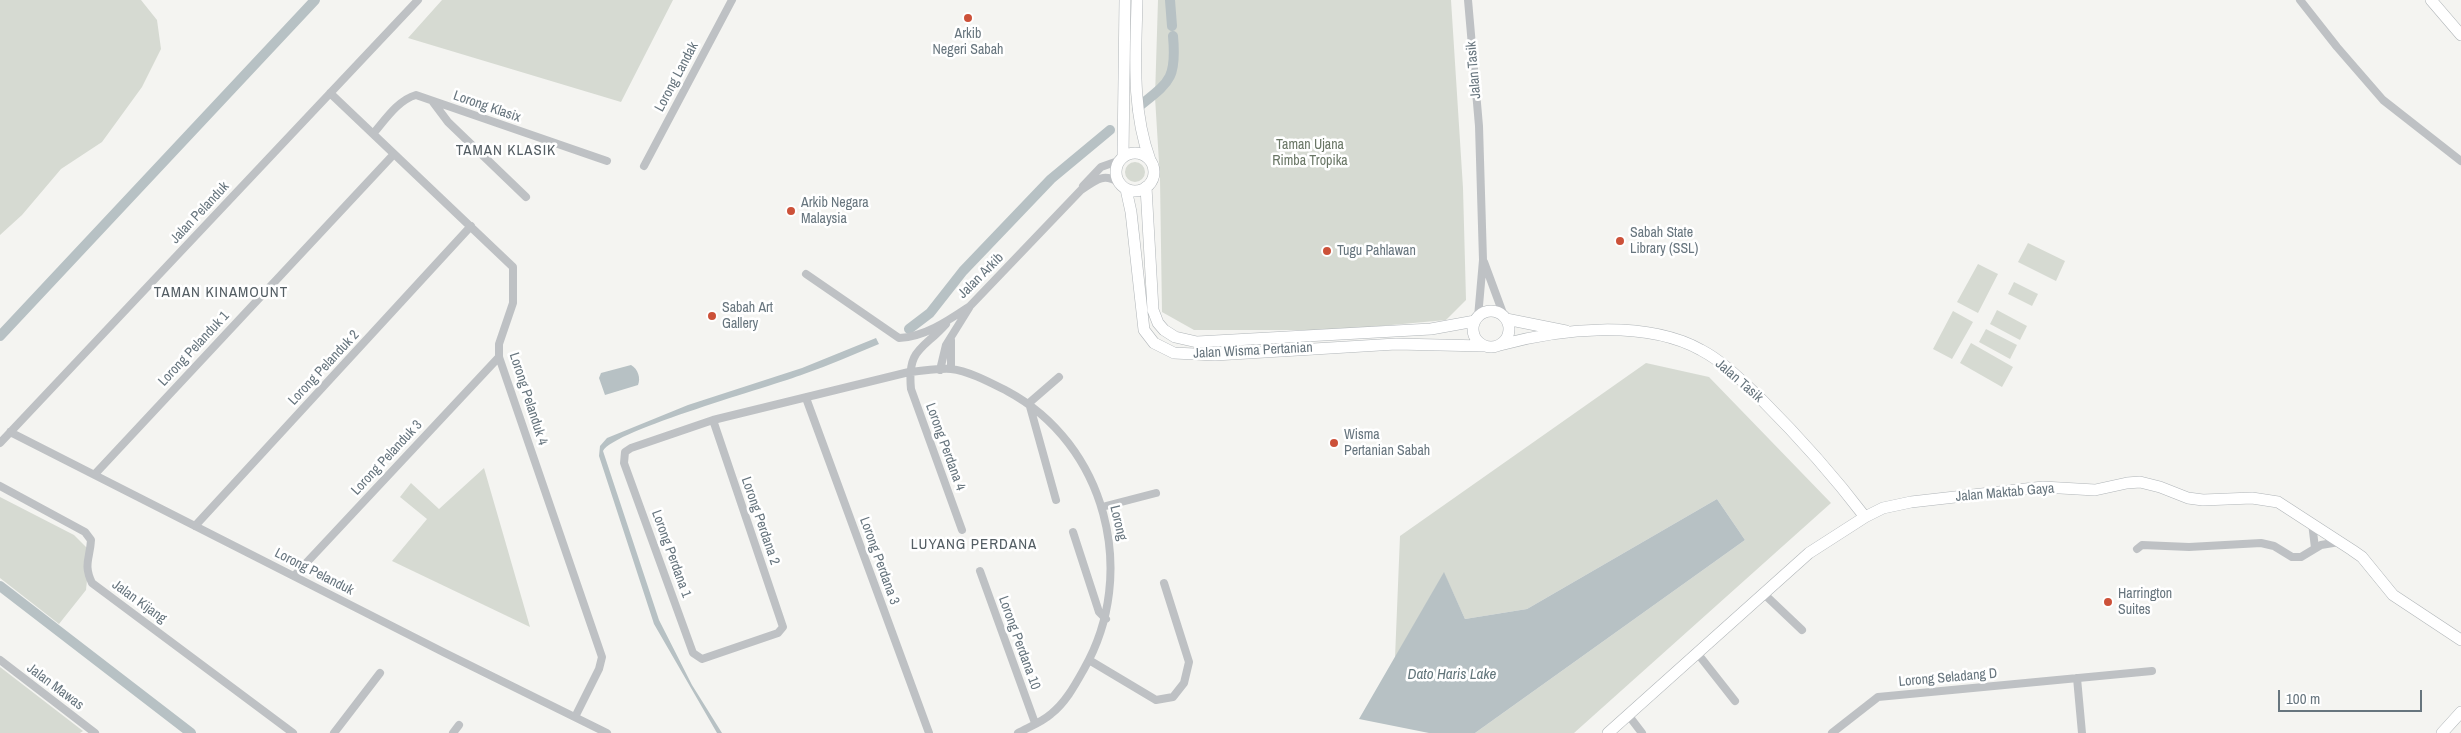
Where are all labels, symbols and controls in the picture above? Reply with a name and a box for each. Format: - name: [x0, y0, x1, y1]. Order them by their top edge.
- marker: Arkib Negeri Sabah: [962, 12, 974, 24]
- place label: Arkib Negeri Sabah: [933, 26, 1003, 58]
- street label: Lorong Landak: [652, 39, 702, 115]
- street label: Jalan Tasik: [1463, 41, 1485, 99]
- street label: Lorong Klasix: [451, 88, 523, 126]
- park label: Taman Ujana Rimba Tropika: [1272, 137, 1348, 170]
- district label: TAMAN KLASIK: [454, 142, 558, 160]
- street label: Jalan Pelanduk: [167, 179, 233, 247]
- place label: Arkib Negara Malaysia: [801, 195, 869, 228]
- marker: Arkib Negara Malaysia: [785, 205, 797, 217]
- place label: Sabah State Library (SSL): [1630, 225, 1698, 258]
- marker: Sabah State Library (SSL): [1614, 235, 1626, 247]
- place label: Tugu Pahlawan: [1337, 243, 1416, 259]
- marker: Tugu Pahlawan: [1321, 245, 1333, 257]
- street label: Jalan Arkib: [955, 250, 1007, 302]
- district label: TAMAN KINAMOUNT: [152, 284, 290, 302]
- place label: Sabah Art Gallery: [722, 300, 773, 332]
- street label: Lorong Pelanduk 1: [155, 308, 233, 390]
- marker: Sabah Art Gallery: [706, 310, 718, 322]
- street label: Lorong Pelanduk 2: [285, 327, 363, 409]
- street label: Jalan Wisma Pertanian: [1193, 339, 1313, 363]
- street label: Lorong Pelanduk 4: [505, 351, 551, 447]
- street label: Jalan Tasik: [1712, 356, 1766, 406]
- street label: Lorong Perdana 4: [921, 401, 969, 493]
- street label: Lorong Pelanduk 3: [348, 417, 426, 499]
- place label: Wisma Pertanian Sabah: [1344, 427, 1430, 460]
- marker: Wisma Pertanian Sabah: [1328, 437, 1340, 449]
- street label: Lorong Perdana 2: [737, 475, 783, 567]
- street label: Jalan Maktab Gaya: [1955, 480, 2055, 506]
- street label: Lorong: [1106, 504, 1130, 542]
- street label: Lorong Perdana 1: [647, 508, 695, 600]
- street label: Lorong Perdana 3: [855, 515, 903, 607]
- district label: LUYANG PERDANA: [909, 536, 1039, 554]
- street label: Lorong Pelanduk: [272, 545, 356, 599]
- street label: Jalan Kijang: [109, 577, 169, 627]
- place label: Harrington Suites: [2118, 586, 2172, 618]
- street label: Lorong Perdana 10: [994, 594, 1044, 692]
- marker: Harrington Suites: [2102, 596, 2114, 608]
- street label: Jalan Mawas: [23, 660, 87, 714]
- street label: Lorong Seladang D: [1898, 665, 1998, 691]
- water label: Dato Haris Lake: [1408, 666, 1496, 684]
- scale bar: [2281, 680, 2425, 712]
- text: 100 m: [2286, 688, 2320, 709]

